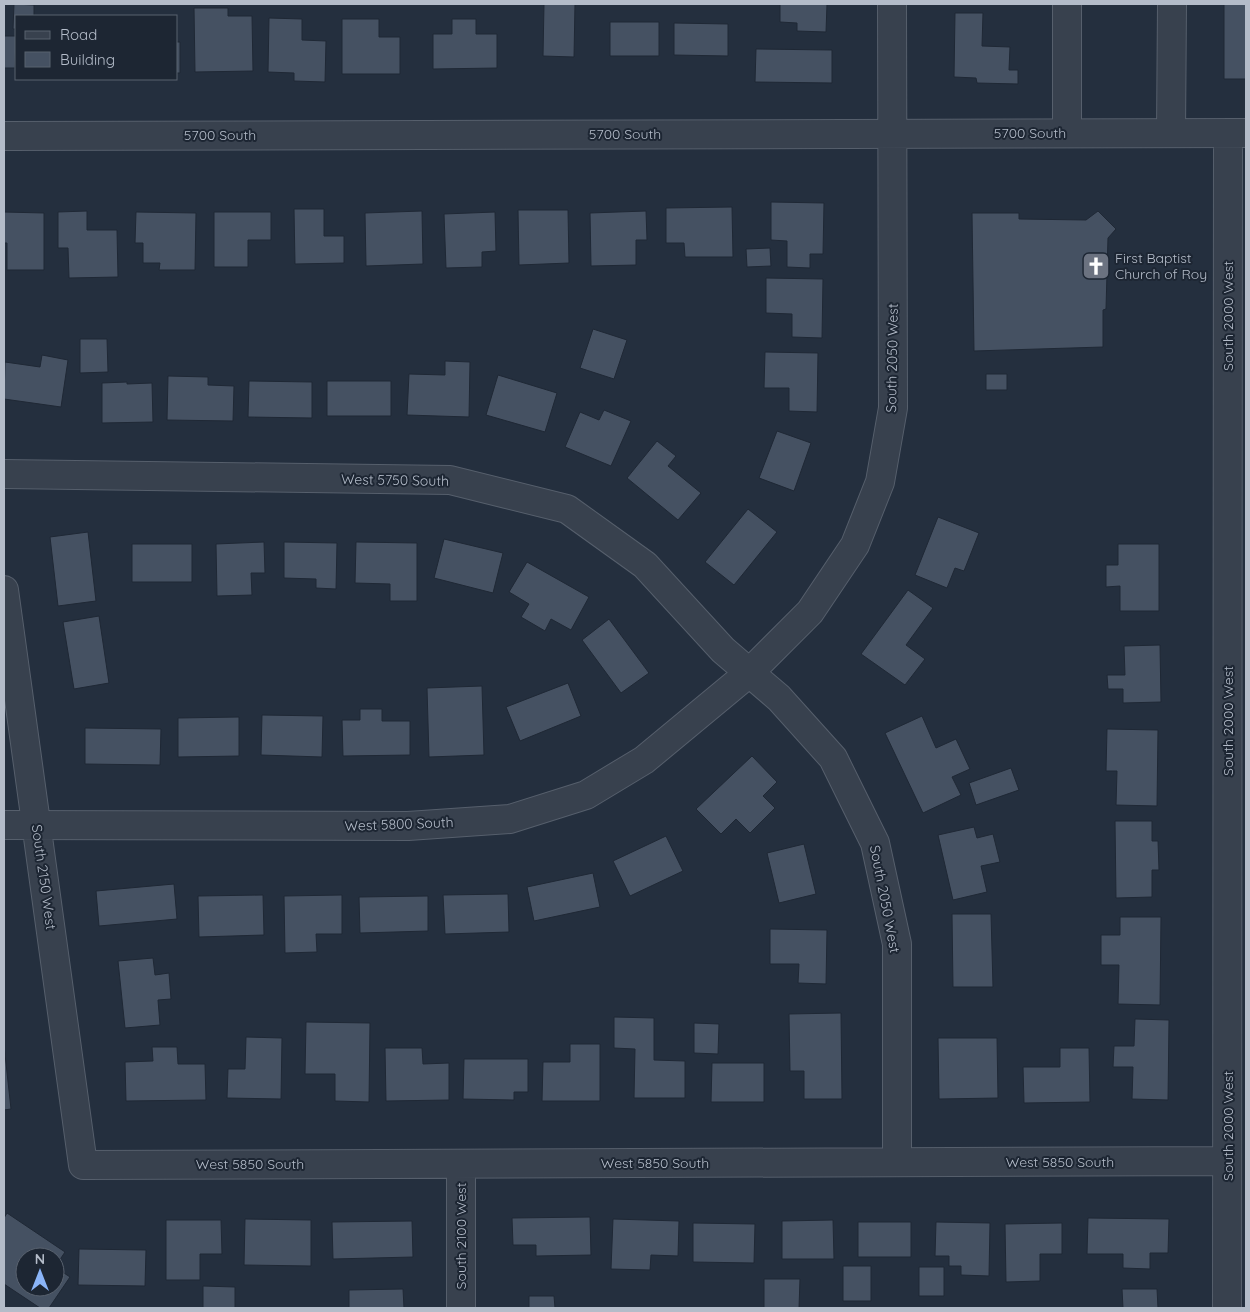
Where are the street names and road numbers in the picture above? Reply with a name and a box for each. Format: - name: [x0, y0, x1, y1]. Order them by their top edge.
- street label: 5700 South: [994, 124, 1066, 142]
- street label: 5700 South: [589, 125, 661, 143]
- street label: 5700 South: [184, 126, 256, 144]
- street label: South 2000 West: [1219, 261, 1237, 371]
- street label: South 2050 West: [882, 303, 902, 413]
- street label: West 5750 South: [341, 470, 449, 490]
- street label: South 2000 West: [1219, 666, 1237, 776]
- street label: West 5800 South: [344, 813, 454, 835]
- street label: South 2150 West: [28, 823, 60, 931]
- street label: South 2050 West: [866, 844, 904, 955]
- street label: South 2000 West: [1219, 1071, 1237, 1181]
- street label: West 5850 South: [1006, 1153, 1114, 1171]
- street label: West 5850 South: [601, 1154, 709, 1172]
- street label: West 5850 South: [196, 1155, 304, 1173]
- street label: South 2100 West: [452, 1182, 470, 1289]

